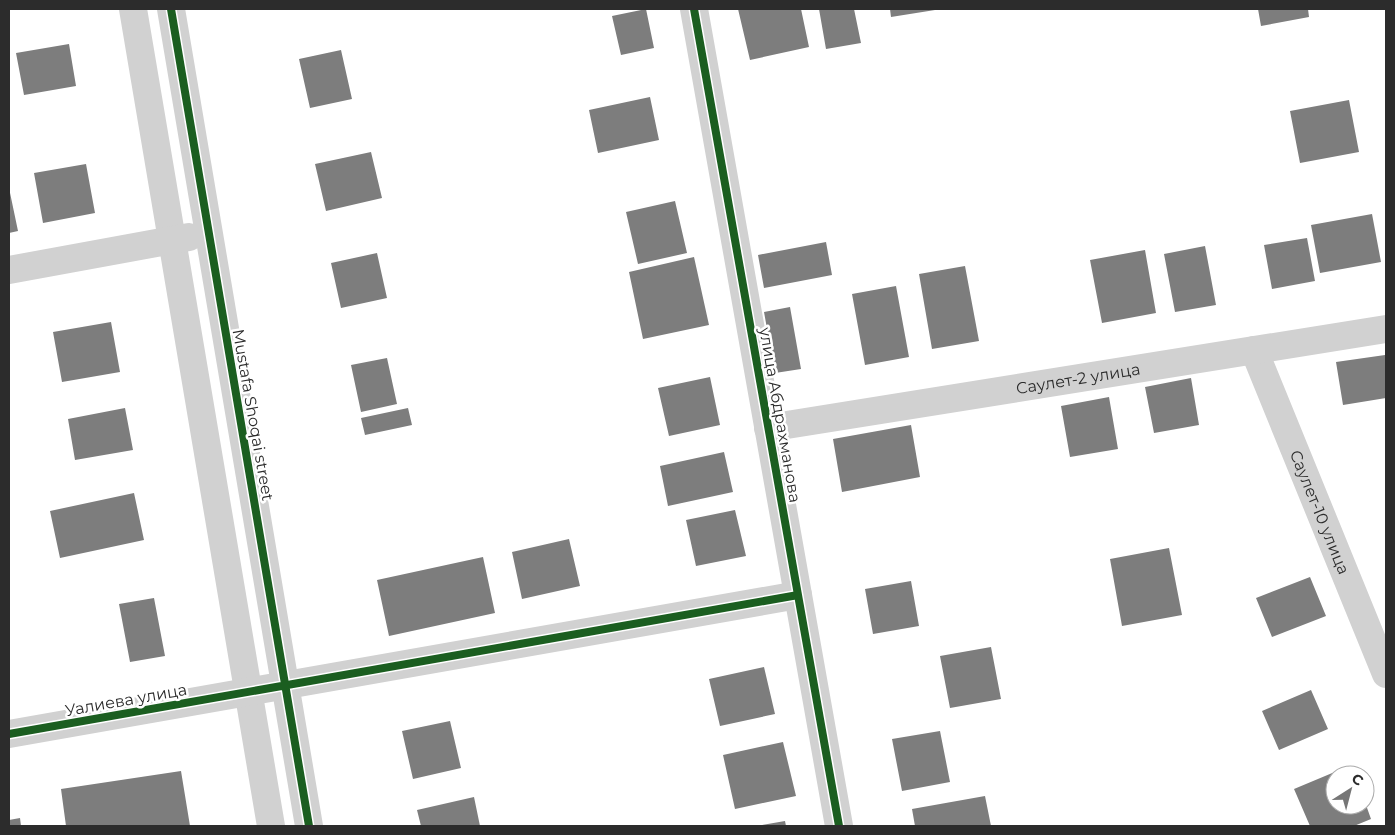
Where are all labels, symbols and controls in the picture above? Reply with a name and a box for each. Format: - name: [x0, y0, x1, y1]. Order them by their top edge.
- street label: улица Абдрахманова: [755, 325, 805, 504]
- street label: Mustafa Shoqai street: [229, 328, 278, 503]
- street label: Саулет-2 улица: [1015, 359, 1141, 398]
- street label: Саулет-10 улица: [1286, 447, 1354, 577]
- street label: Уалиева улица: [64, 680, 188, 720]
- north arrow: [1325, 765, 1375, 815]
- text: С: [1348, 769, 1367, 790]

